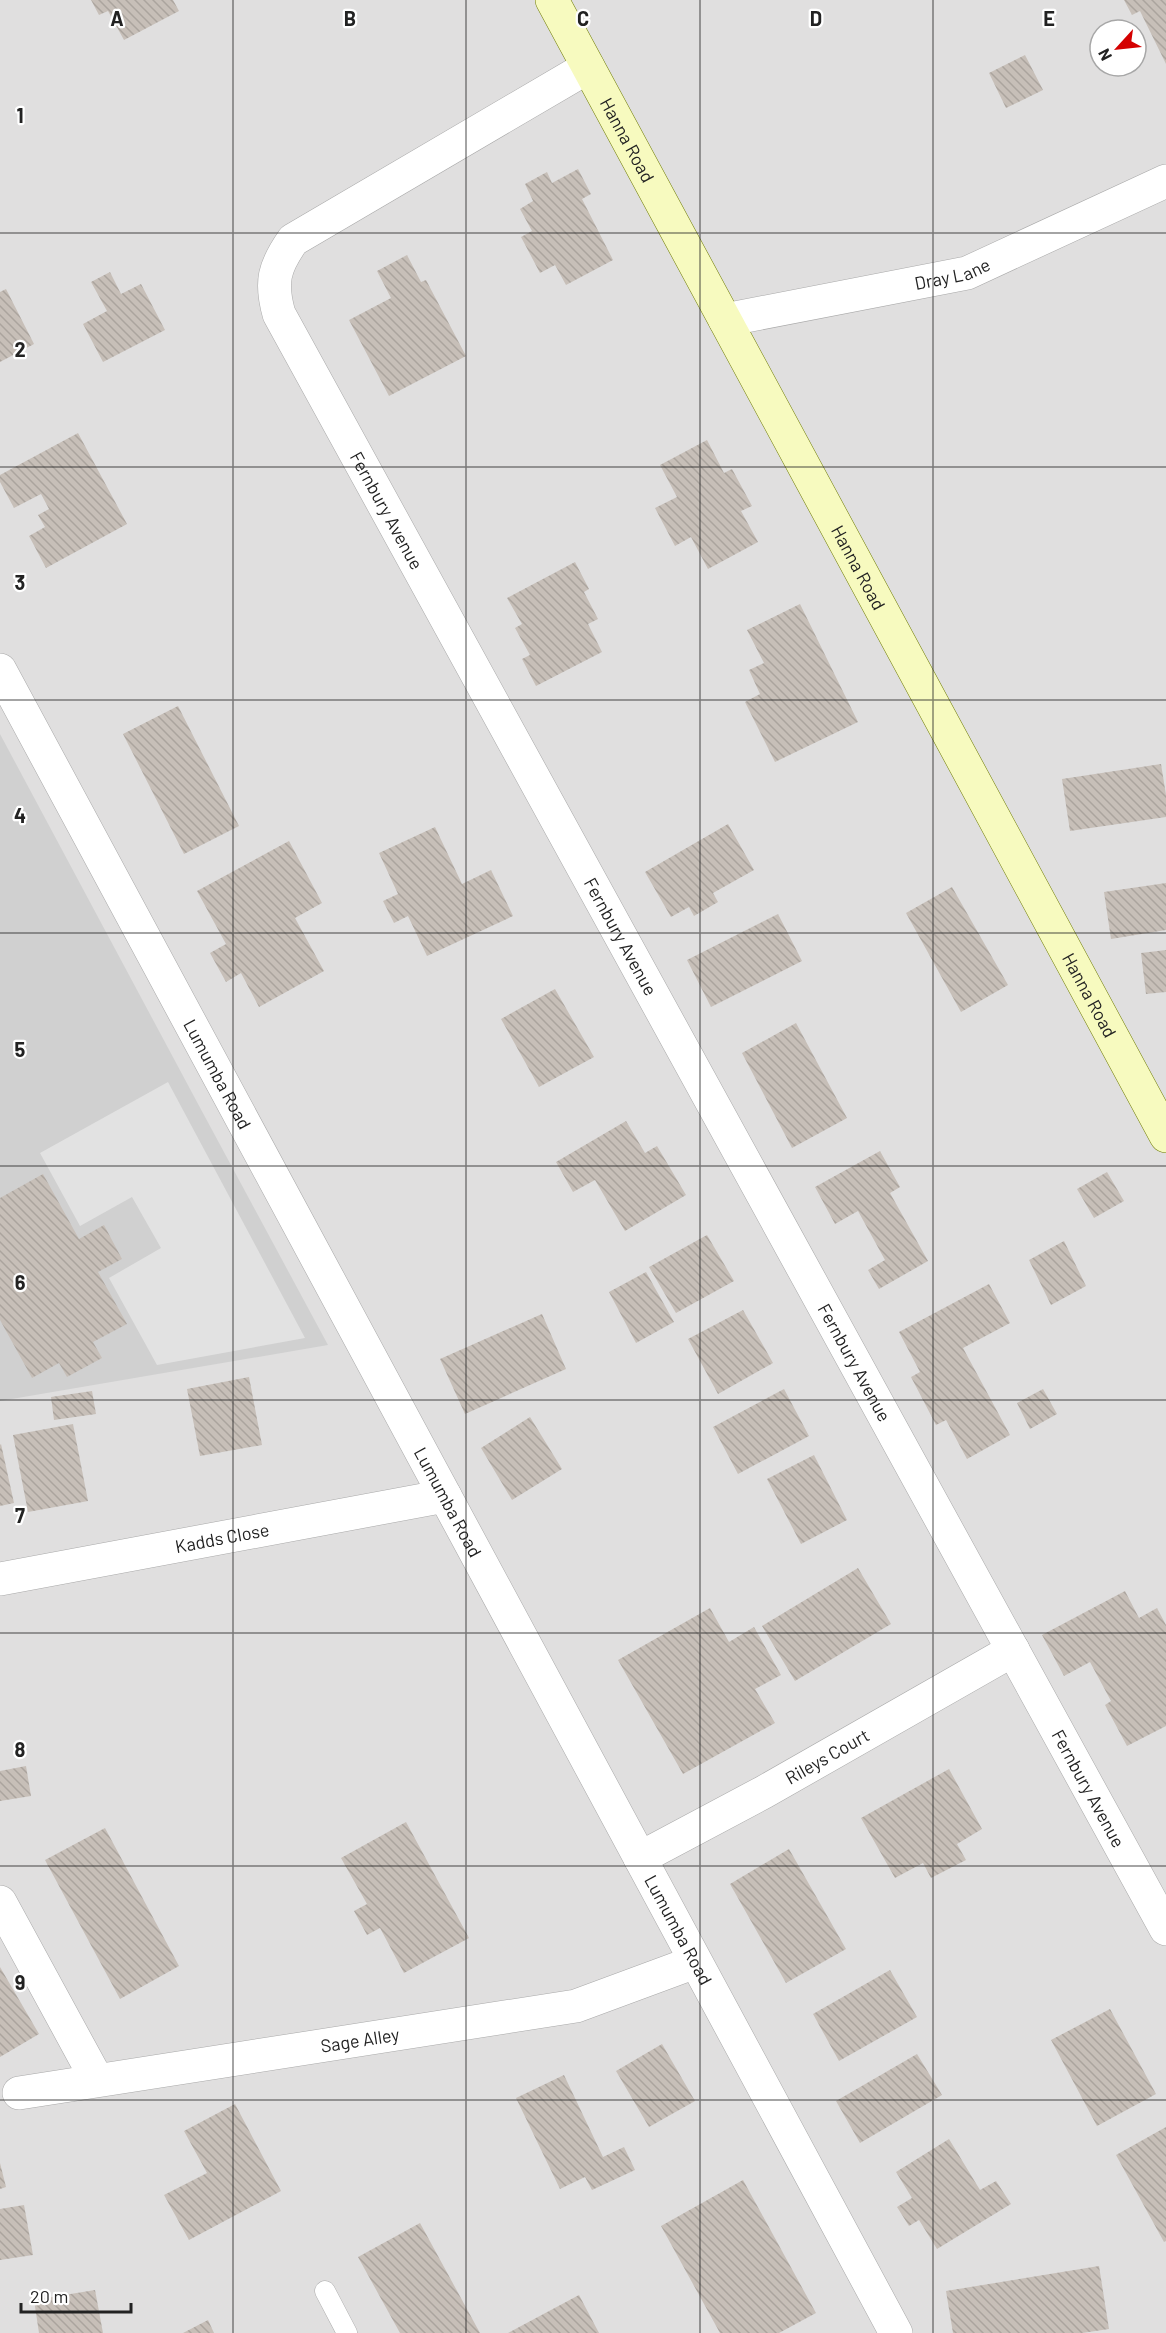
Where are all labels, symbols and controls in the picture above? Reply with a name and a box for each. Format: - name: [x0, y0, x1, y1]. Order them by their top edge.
- text: A: [110, 6, 124, 30]
- text: B: [344, 6, 356, 30]
- text: C: [577, 6, 589, 30]
- text: D: [810, 6, 822, 30]
- text: E: [1043, 6, 1055, 30]
- north arrow: [1088, 18, 1148, 78]
- text: N: [1093, 46, 1115, 64]
- street label: Hanna Road: [596, 94, 659, 186]
- text: 1: [16, 103, 24, 127]
- street label: Dray Lane: [913, 253, 994, 294]
- text: 2: [14, 337, 26, 361]
- street label: Fernbury Avenue: [346, 448, 428, 573]
- street label: Hanna Road: [827, 521, 890, 614]
- text: 3: [15, 570, 25, 594]
- text: 4: [14, 803, 26, 827]
- street label: Fernbury Avenue: [580, 874, 662, 999]
- street label: Hanna Road: [1058, 949, 1122, 1041]
- street label: Lumumba Road: [179, 1015, 256, 1133]
- text: 5: [15, 1037, 26, 1061]
- text: 6: [15, 1270, 26, 1294]
- street label: Fernbury Avenue: [814, 1300, 896, 1425]
- street label: Lumumba Road: [410, 1443, 487, 1561]
- text: 7: [15, 1503, 25, 1527]
- street label: Kadds Close: [173, 1518, 271, 1557]
- street label: Rileys Court: [781, 1723, 873, 1789]
- street label: Fernbury Avenue: [1048, 1726, 1130, 1851]
- text: 8: [15, 1737, 26, 1761]
- street label: Lumumba Road: [640, 1871, 717, 1989]
- text: 9: [15, 1970, 25, 1994]
- street label: Sage Alley: [319, 2023, 401, 2057]
- scale bar: [21, 2276, 130, 2314]
- text: 20 m: [30, 2285, 68, 2307]

